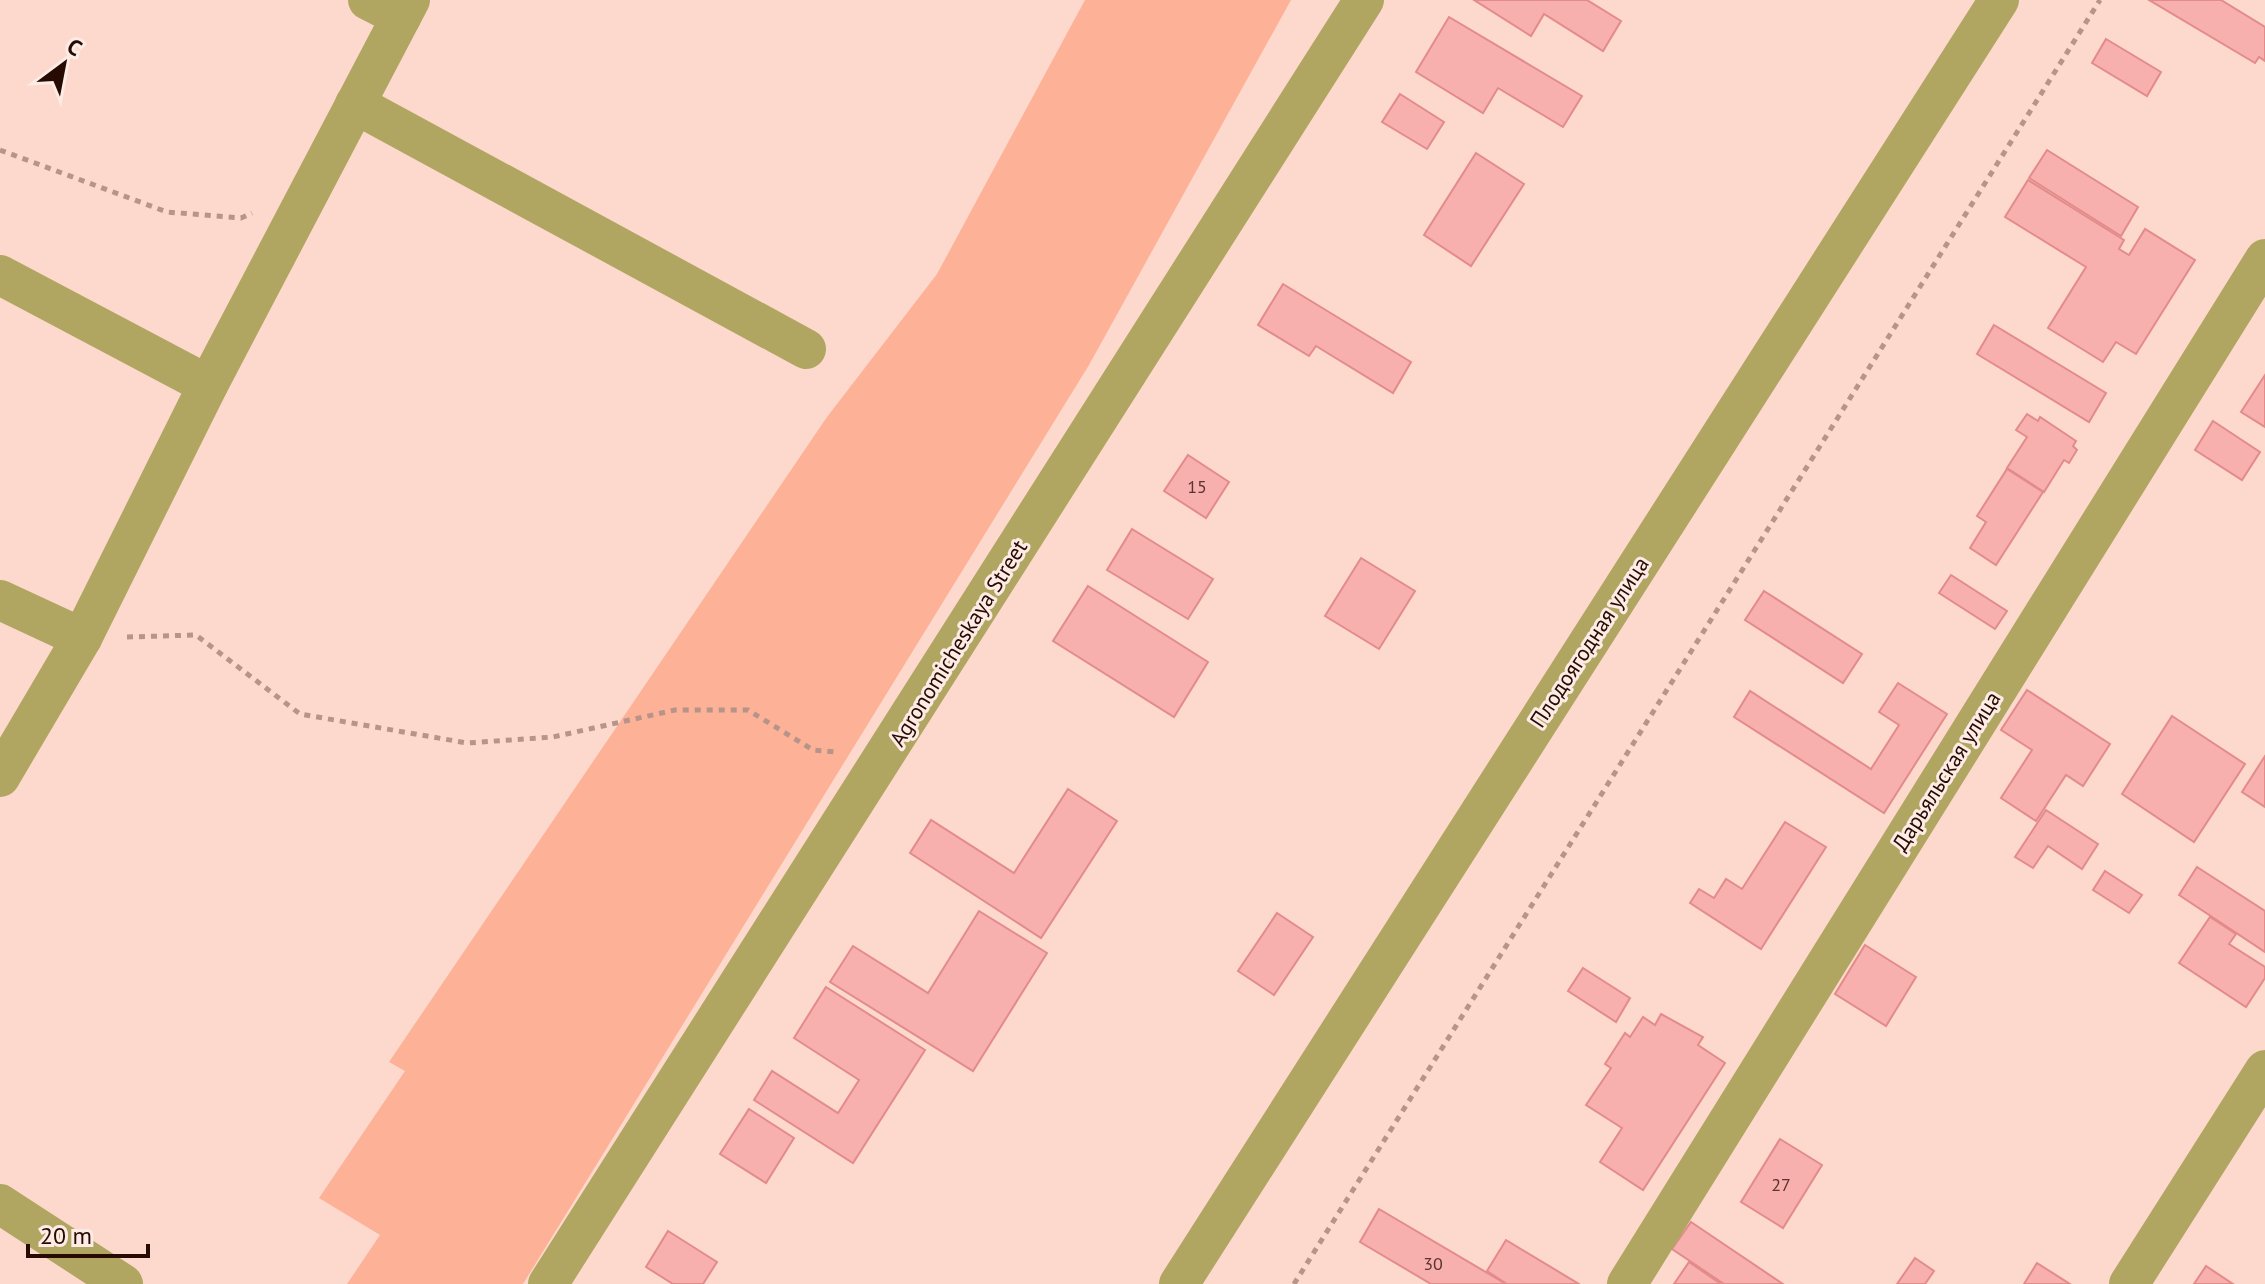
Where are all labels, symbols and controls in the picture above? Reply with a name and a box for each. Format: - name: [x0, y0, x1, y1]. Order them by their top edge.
- north arrow: [24, 24, 104, 104]
- text: С: [62, 32, 87, 62]
- house number: 15: [1187, 475, 1207, 498]
- street label: Agronomicheskaya Street: [883, 534, 1033, 751]
- street label: Плодоягодная улица: [1523, 551, 1655, 733]
- street label: Дарьяльская улица: [1886, 686, 2006, 856]
- house number: 27: [1771, 1173, 1791, 1196]
- scale bar: [28, 1208, 148, 1258]
- text: 20 m: [40, 1220, 92, 1251]
- house number: 30: [1423, 1252, 1443, 1275]

